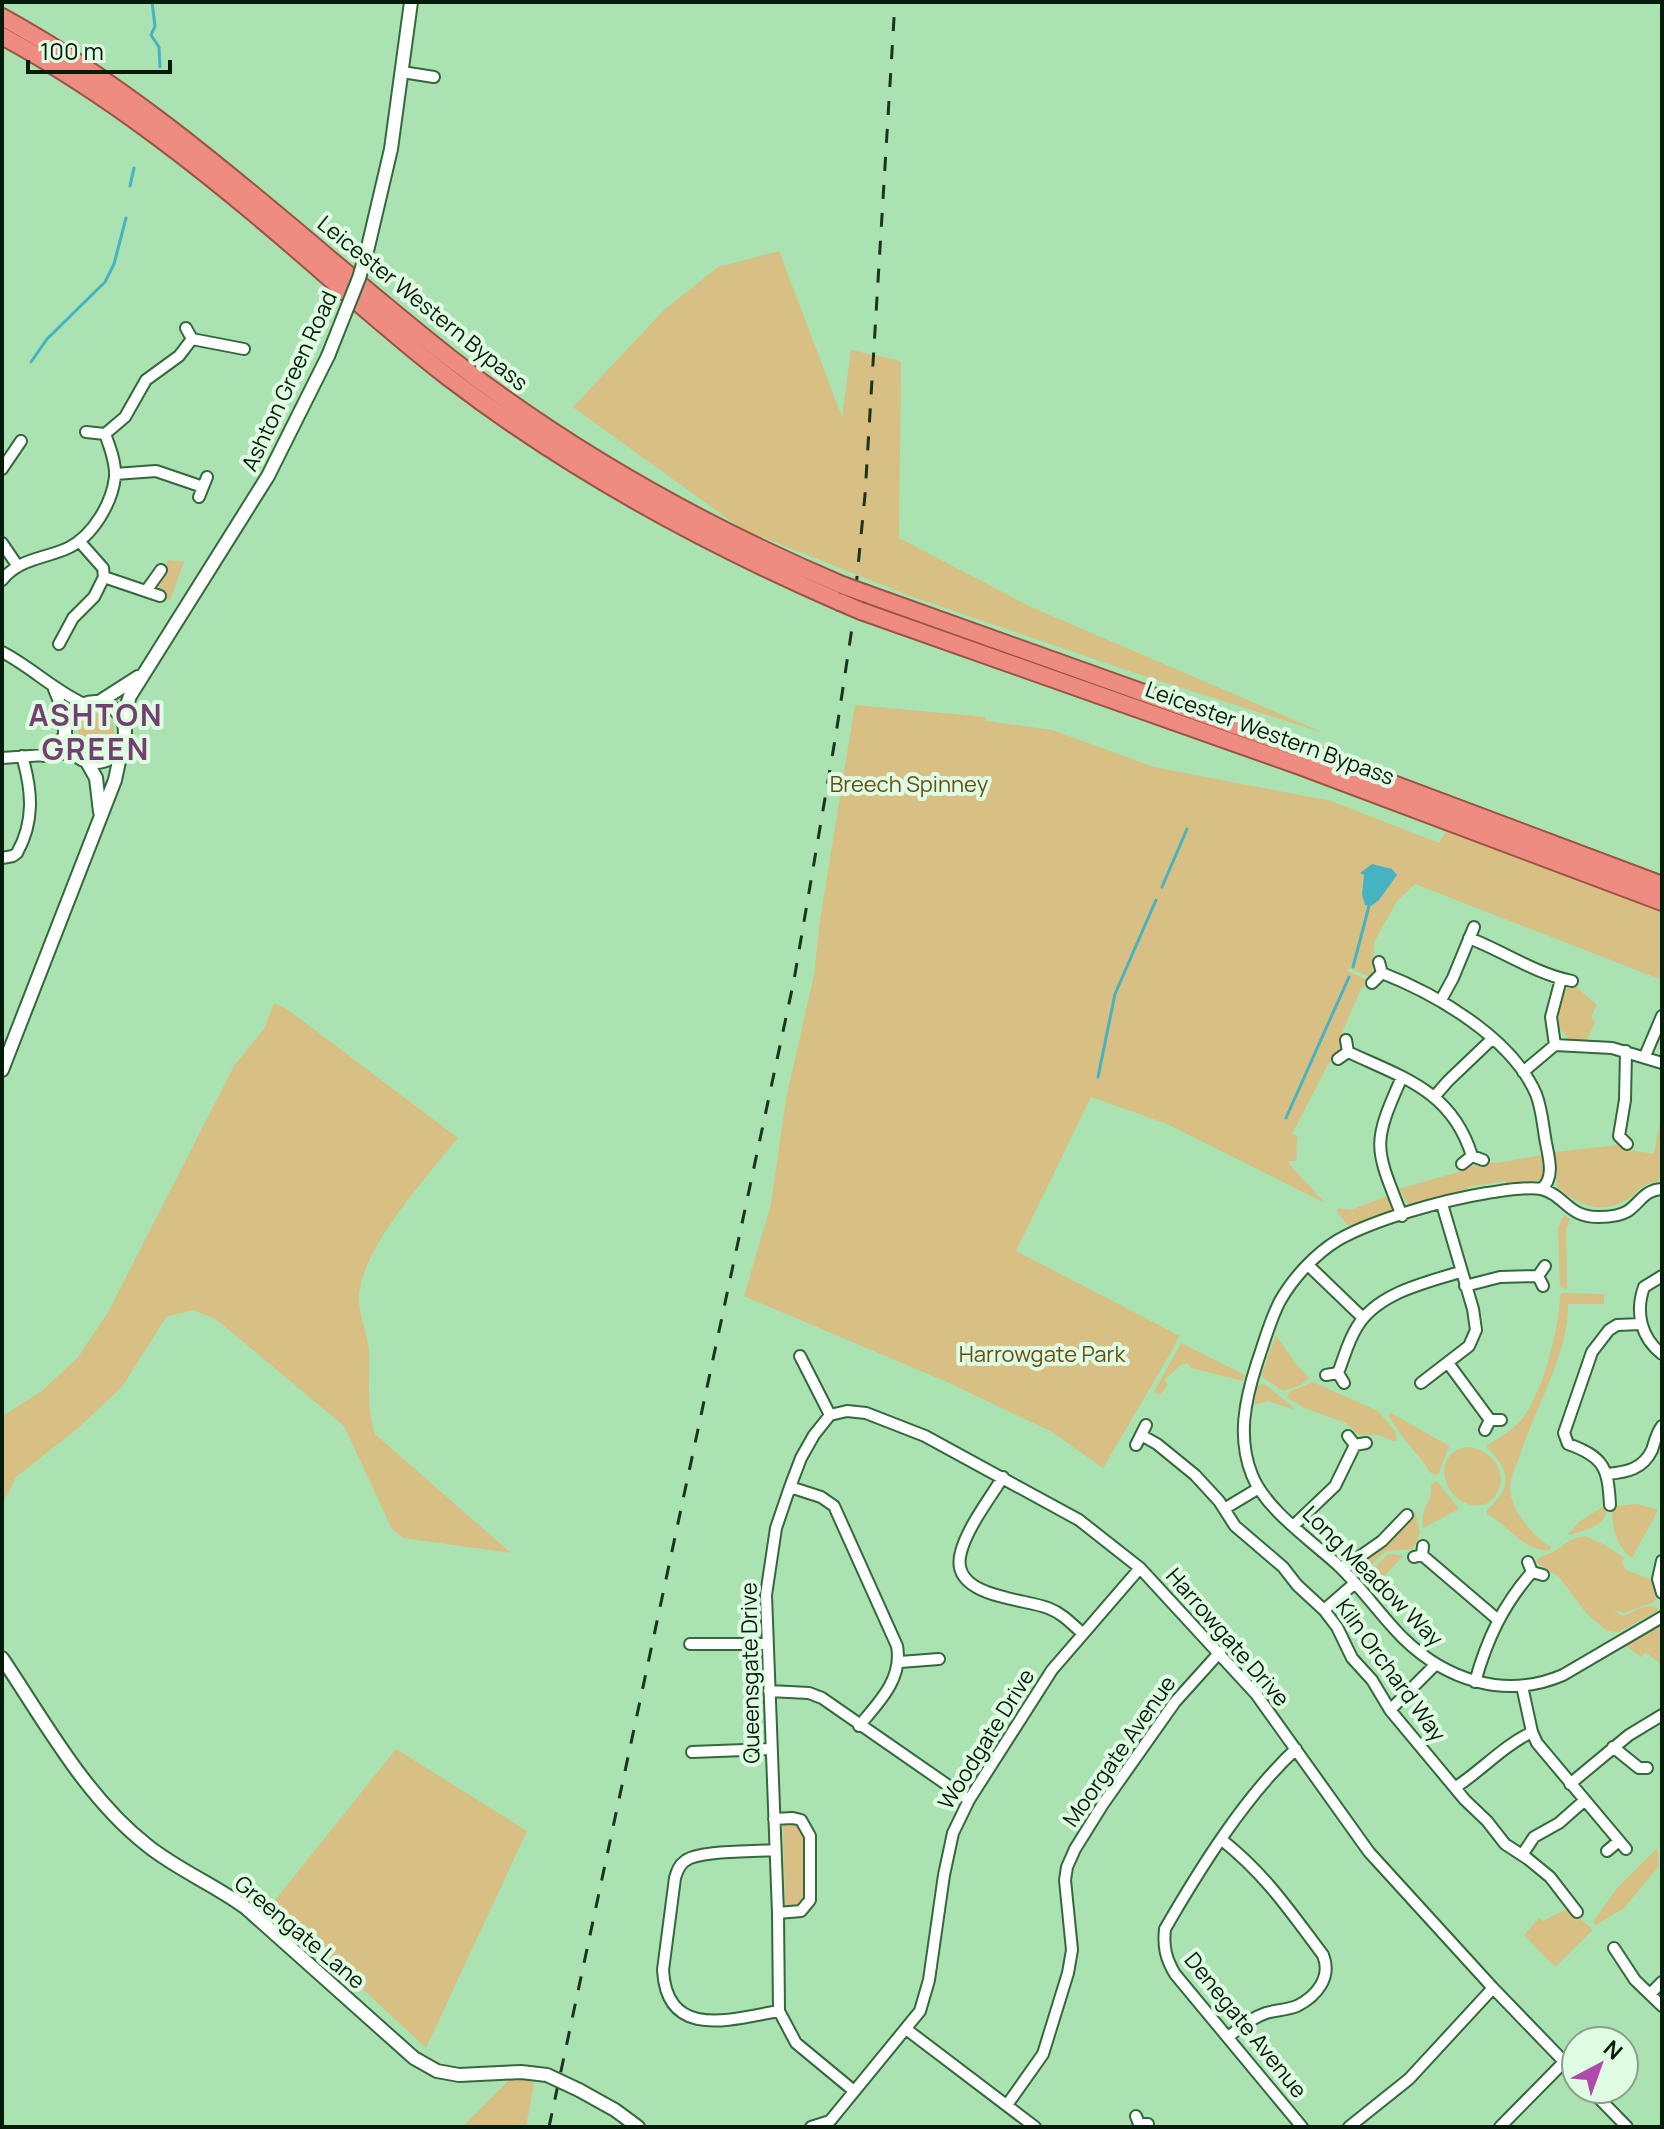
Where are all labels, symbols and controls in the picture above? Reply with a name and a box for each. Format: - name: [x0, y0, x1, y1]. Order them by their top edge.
- scale bar: [28, 24, 170, 74]
- text: 100 m: [40, 34, 104, 67]
- street label: Leicester Western Bypass: [311, 209, 535, 397]
- street label: Ashton Green Road: [234, 286, 344, 476]
- street label: Leicester Western Bypass: [1141, 674, 1399, 792]
- district label: ASHTON GREEN: [28, 694, 164, 769]
- park label: Breech Spinney: [830, 769, 989, 799]
- park label: Harrowgate Park: [959, 1339, 1126, 1369]
- street label: Long Meadow Way: [1296, 1499, 1450, 1653]
- street label: Harrowgate Drive: [1160, 1561, 1297, 1713]
- street label: Queensgate Drive: [733, 1582, 767, 1764]
- street label: Kiln Orchard Way: [1329, 1592, 1453, 1748]
- street label: Woodgate Drive: [931, 1663, 1041, 1815]
- street label: Moorgate Avenue: [1056, 1669, 1182, 1833]
- street label: Greengate Lane: [228, 1868, 372, 1996]
- street label: Denegate Avenue: [1178, 1946, 1314, 2104]
- north arrow: [1560, 2025, 1640, 2105]
- text: N: [1597, 2033, 1629, 2066]

